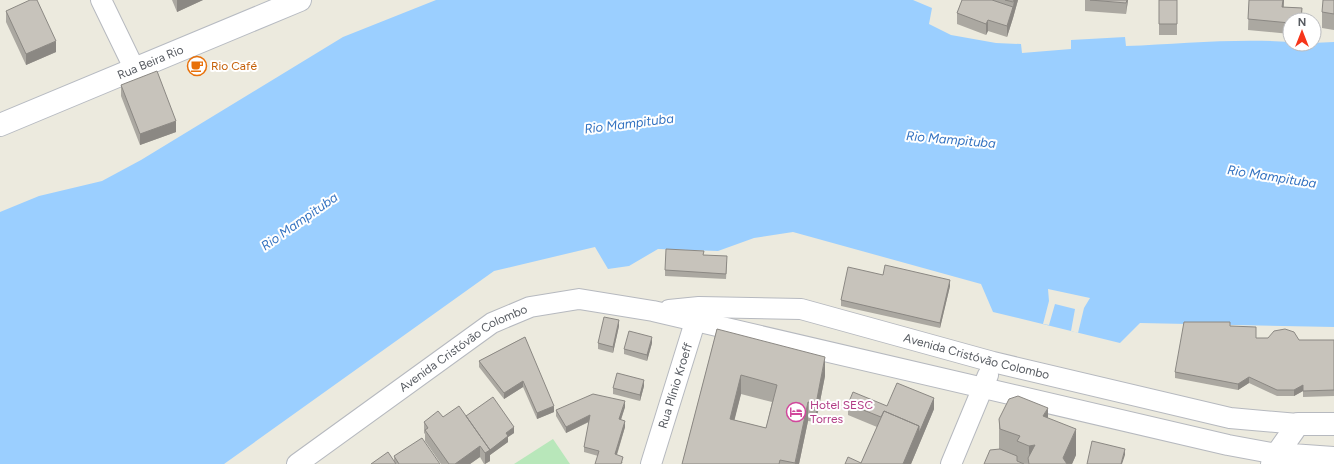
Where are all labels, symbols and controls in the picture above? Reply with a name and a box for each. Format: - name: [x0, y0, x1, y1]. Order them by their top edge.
- north arrow: [1282, 12, 1322, 52]
- text: N: [1298, 16, 1306, 29]
- street label: Rua Beira Rio: [115, 42, 186, 82]
- cafe icon: Rio Café: [186, 55, 208, 77]
- place label: Rio Café: [211, 59, 257, 73]
- water label: Rio Mampituba: [584, 111, 675, 136]
- water label: Rio Mampituba: [906, 128, 997, 151]
- water label: Rio Mampituba: [1226, 162, 1318, 191]
- water label: Rio Mampituba: [258, 189, 341, 253]
- street label: Avenida Cristóvão Colombo: [396, 302, 529, 395]
- street label: Avenida Cristóvão Colombo: [902, 331, 1051, 382]
- street label: Rua Plínio Kroeff: [655, 341, 695, 430]
- place label: Hotel SESC Torres: [810, 398, 873, 426]
- hotel icon: Hotel SESC Torres: [785, 401, 807, 423]

